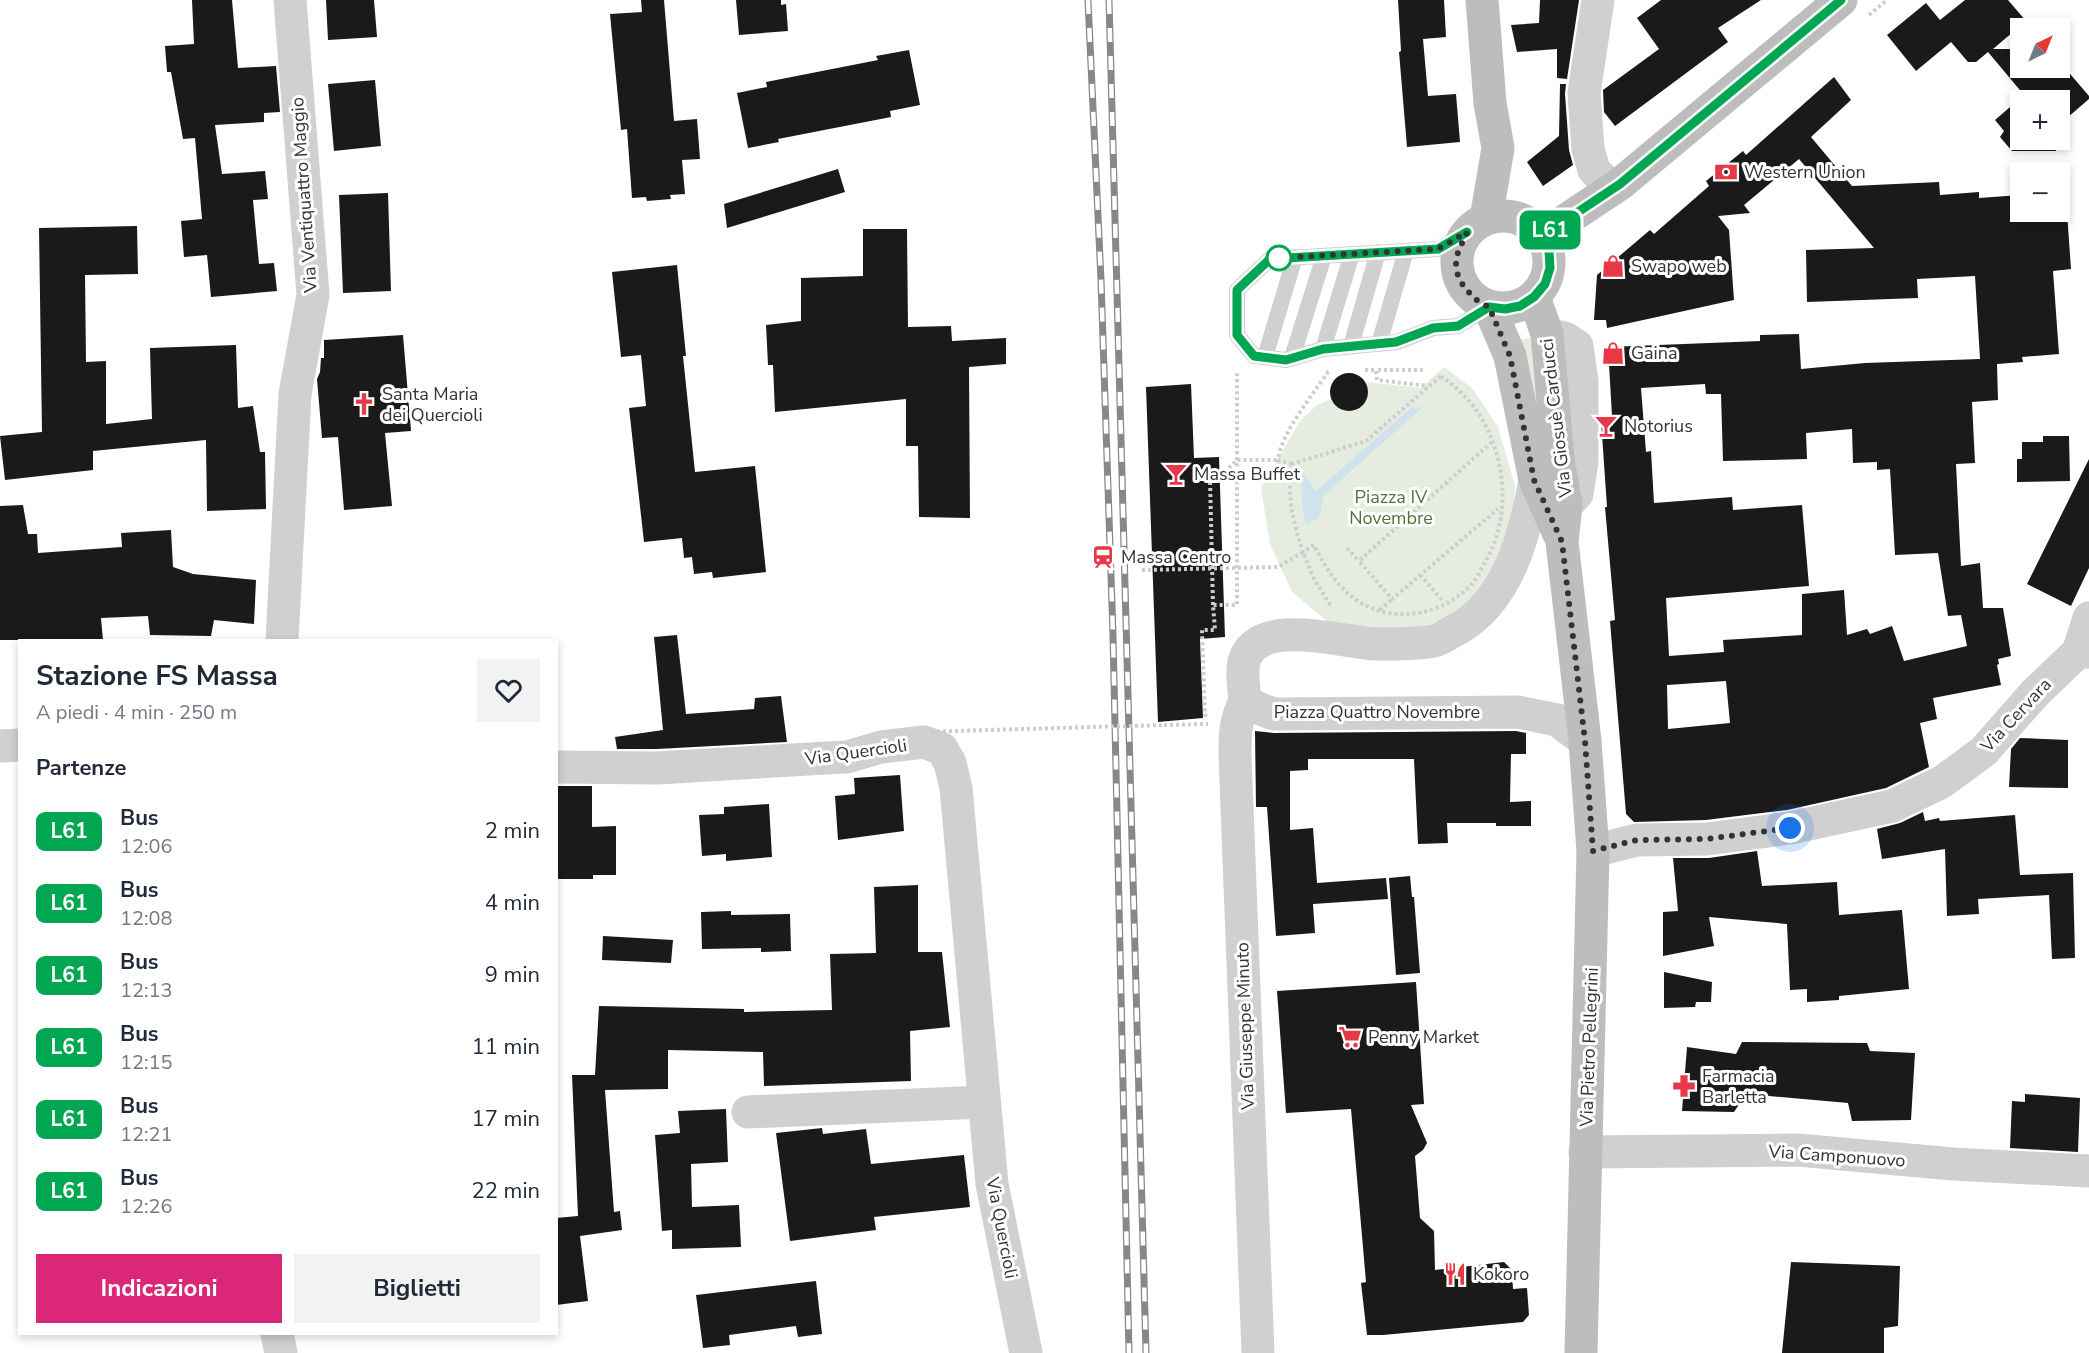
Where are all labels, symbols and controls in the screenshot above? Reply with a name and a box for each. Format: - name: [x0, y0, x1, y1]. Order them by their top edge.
- north arrow: [2010, 18, 2070, 78]
- map controls: [2010, 18, 2070, 222]
- button: +: [2010, 90, 2070, 150]
- street label: Via Ventiquattro Maggio: [285, 96, 323, 295]
- bank icon: Western Union: [1713, 159, 1739, 185]
- place label: Western Union: [1744, 160, 1866, 184]
- button: −: [2010, 162, 2070, 222]
- line badge: L61: [1516, 210, 1584, 250]
- text: L61: [1531, 216, 1569, 244]
- unlabelled marker: [1266, 245, 1292, 271]
- shop icon: Swapo web: [1600, 253, 1626, 279]
- place label: Swapo web: [1631, 254, 1727, 278]
- street label: Via Giosuè Carducci: [1534, 337, 1578, 500]
- shop icon: Gaina: [1600, 340, 1626, 366]
- place label: Gaina: [1631, 341, 1678, 365]
- place label: Santa Maria dei Quercioli: [382, 382, 483, 427]
- church icon: Santa Maria dei Quercioli: [351, 391, 377, 417]
- bar icon: Notorius: [1593, 413, 1619, 439]
- place label: Notorius: [1624, 414, 1693, 438]
- bar icon: Massa Buffet: [1163, 461, 1189, 487]
- place label: Massa Buffet: [1194, 462, 1301, 486]
- park label: Piazza IV Novembre: [1349, 485, 1433, 530]
- station icon: Massa Centro: [1090, 544, 1116, 570]
- place label: Massa Centro: [1121, 545, 1231, 569]
- text: Stazione FS Massa: [36, 657, 278, 695]
- button: heart: [477, 659, 540, 722]
- street label: Via Cervara: [1975, 673, 2057, 758]
- text: A piedi · 4 min · 250 m: [36, 699, 237, 726]
- street label: Piazza Quattro Novembre: [1274, 700, 1480, 724]
- street label: Via Quercioli: [803, 733, 908, 771]
- text: Partenze: [36, 753, 126, 783]
- text: Bus: [120, 803, 159, 833]
- your location: [1775, 813, 1805, 843]
- text: 2 min: [485, 816, 540, 846]
- text: L61: [50, 817, 88, 845]
- text: 12:06: [120, 833, 173, 860]
- text: Bus: [120, 875, 159, 905]
- text: 4 min: [485, 888, 540, 918]
- text: L61: [50, 889, 88, 917]
- text: 12:08: [120, 905, 173, 932]
- street label: Via Giuseppe Minuto: [1230, 942, 1260, 1111]
- text: Bus: [120, 947, 159, 977]
- text: 9 min: [485, 960, 540, 990]
- text: L61: [50, 961, 88, 989]
- street label: Via Pietro Pellegrini: [1574, 967, 1604, 1128]
- text: 12:13: [120, 977, 173, 1004]
- text: Bus: [120, 1019, 159, 1049]
- supermarket icon: Penny Market: [1337, 1024, 1363, 1050]
- place label: Penny Market: [1368, 1025, 1480, 1049]
- text: 11 min: [472, 1032, 540, 1062]
- text: L61: [50, 1033, 88, 1061]
- text: 12:15: [120, 1049, 173, 1076]
- place label: Farmacia Barletta: [1702, 1064, 1775, 1109]
- pharmacy icon: Farmacia Barletta: [1671, 1073, 1697, 1099]
- text: Bus: [120, 1091, 159, 1121]
- text: 17 min: [472, 1104, 540, 1134]
- text: L61: [50, 1105, 88, 1133]
- text: 12:21: [120, 1121, 173, 1148]
- street label: Via Camponuovo: [1767, 1139, 1906, 1173]
- text: Bus: [120, 1163, 159, 1193]
- street label: Via Quercioli: [980, 1174, 1024, 1281]
- text: 22 min: [472, 1176, 540, 1206]
- text: L61: [50, 1177, 88, 1205]
- text: 12:26: [120, 1193, 173, 1220]
- button: Indicazioni: [36, 1254, 282, 1323]
- button: Biglietti: [294, 1254, 540, 1323]
- restaurant icon: Kokoro: [1442, 1261, 1468, 1287]
- place label: Kokoro: [1473, 1262, 1529, 1286]

